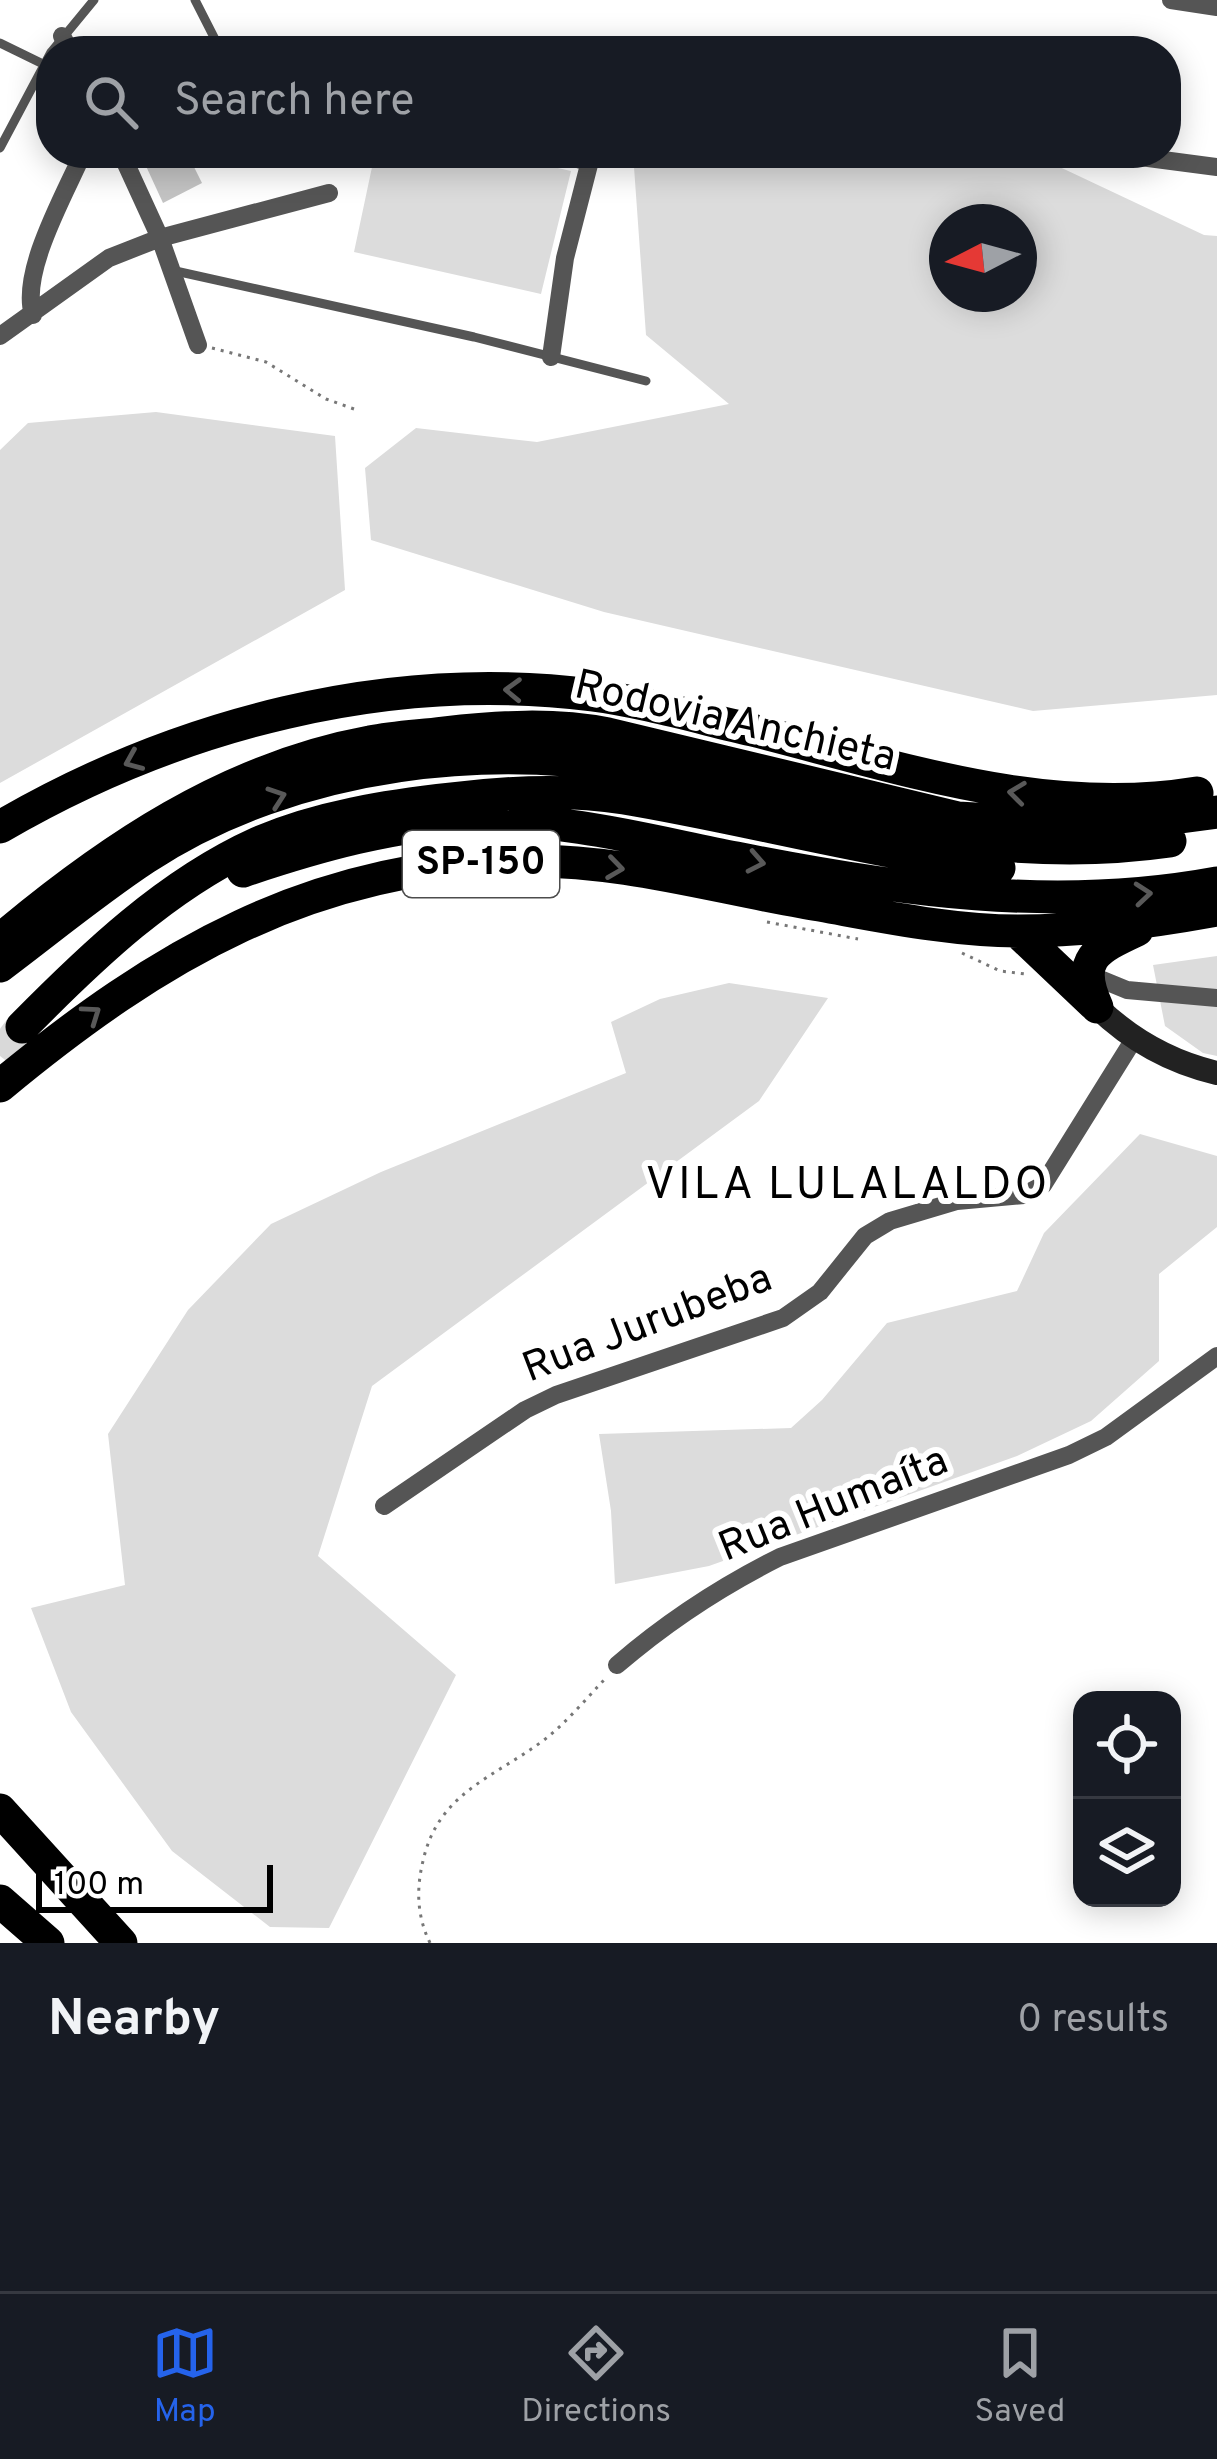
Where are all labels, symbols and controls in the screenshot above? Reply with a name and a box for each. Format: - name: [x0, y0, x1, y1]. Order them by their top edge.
- search box: [36, 36, 1181, 168]
- icon: search: [78, 69, 144, 135]
- text: Search here: [174, 74, 414, 131]
- north arrow: [929, 204, 1037, 312]
- street label: Rodovia Anchieta: [569, 660, 901, 786]
- one-way arrow: [503, 678, 522, 704]
- one-way arrow: [123, 747, 145, 771]
- one-way arrow: [1007, 781, 1027, 807]
- one-way arrow: [266, 787, 287, 811]
- road number: SP-150: [403, 831, 559, 897]
- one-way arrow: [746, 848, 766, 874]
- one-way arrow: [605, 855, 625, 881]
- one-way arrow: [1134, 882, 1153, 907]
- one-way arrow: [78, 1006, 100, 1028]
- district label: VILA LULALALDO: [646, 1158, 1050, 1215]
- street label: Rua Jurubeba: [516, 1253, 780, 1397]
- street label: Rua Humaíta: [712, 1436, 956, 1576]
- map controls: [1073, 1691, 1181, 1907]
- button: locate: [1073, 1691, 1181, 1799]
- button: layers: [1073, 1799, 1181, 1907]
- scale bar: [36, 1859, 273, 1912]
- text: 100 m: [54, 1865, 144, 1907]
- text: Nearby: [48, 1989, 220, 2054]
- text: 0 results: [1017, 1997, 1169, 2046]
- tab: Map: [152, 2320, 218, 2434]
- tab: Directions: [521, 2320, 671, 2434]
- tab: Saved: [975, 2320, 1065, 2434]

